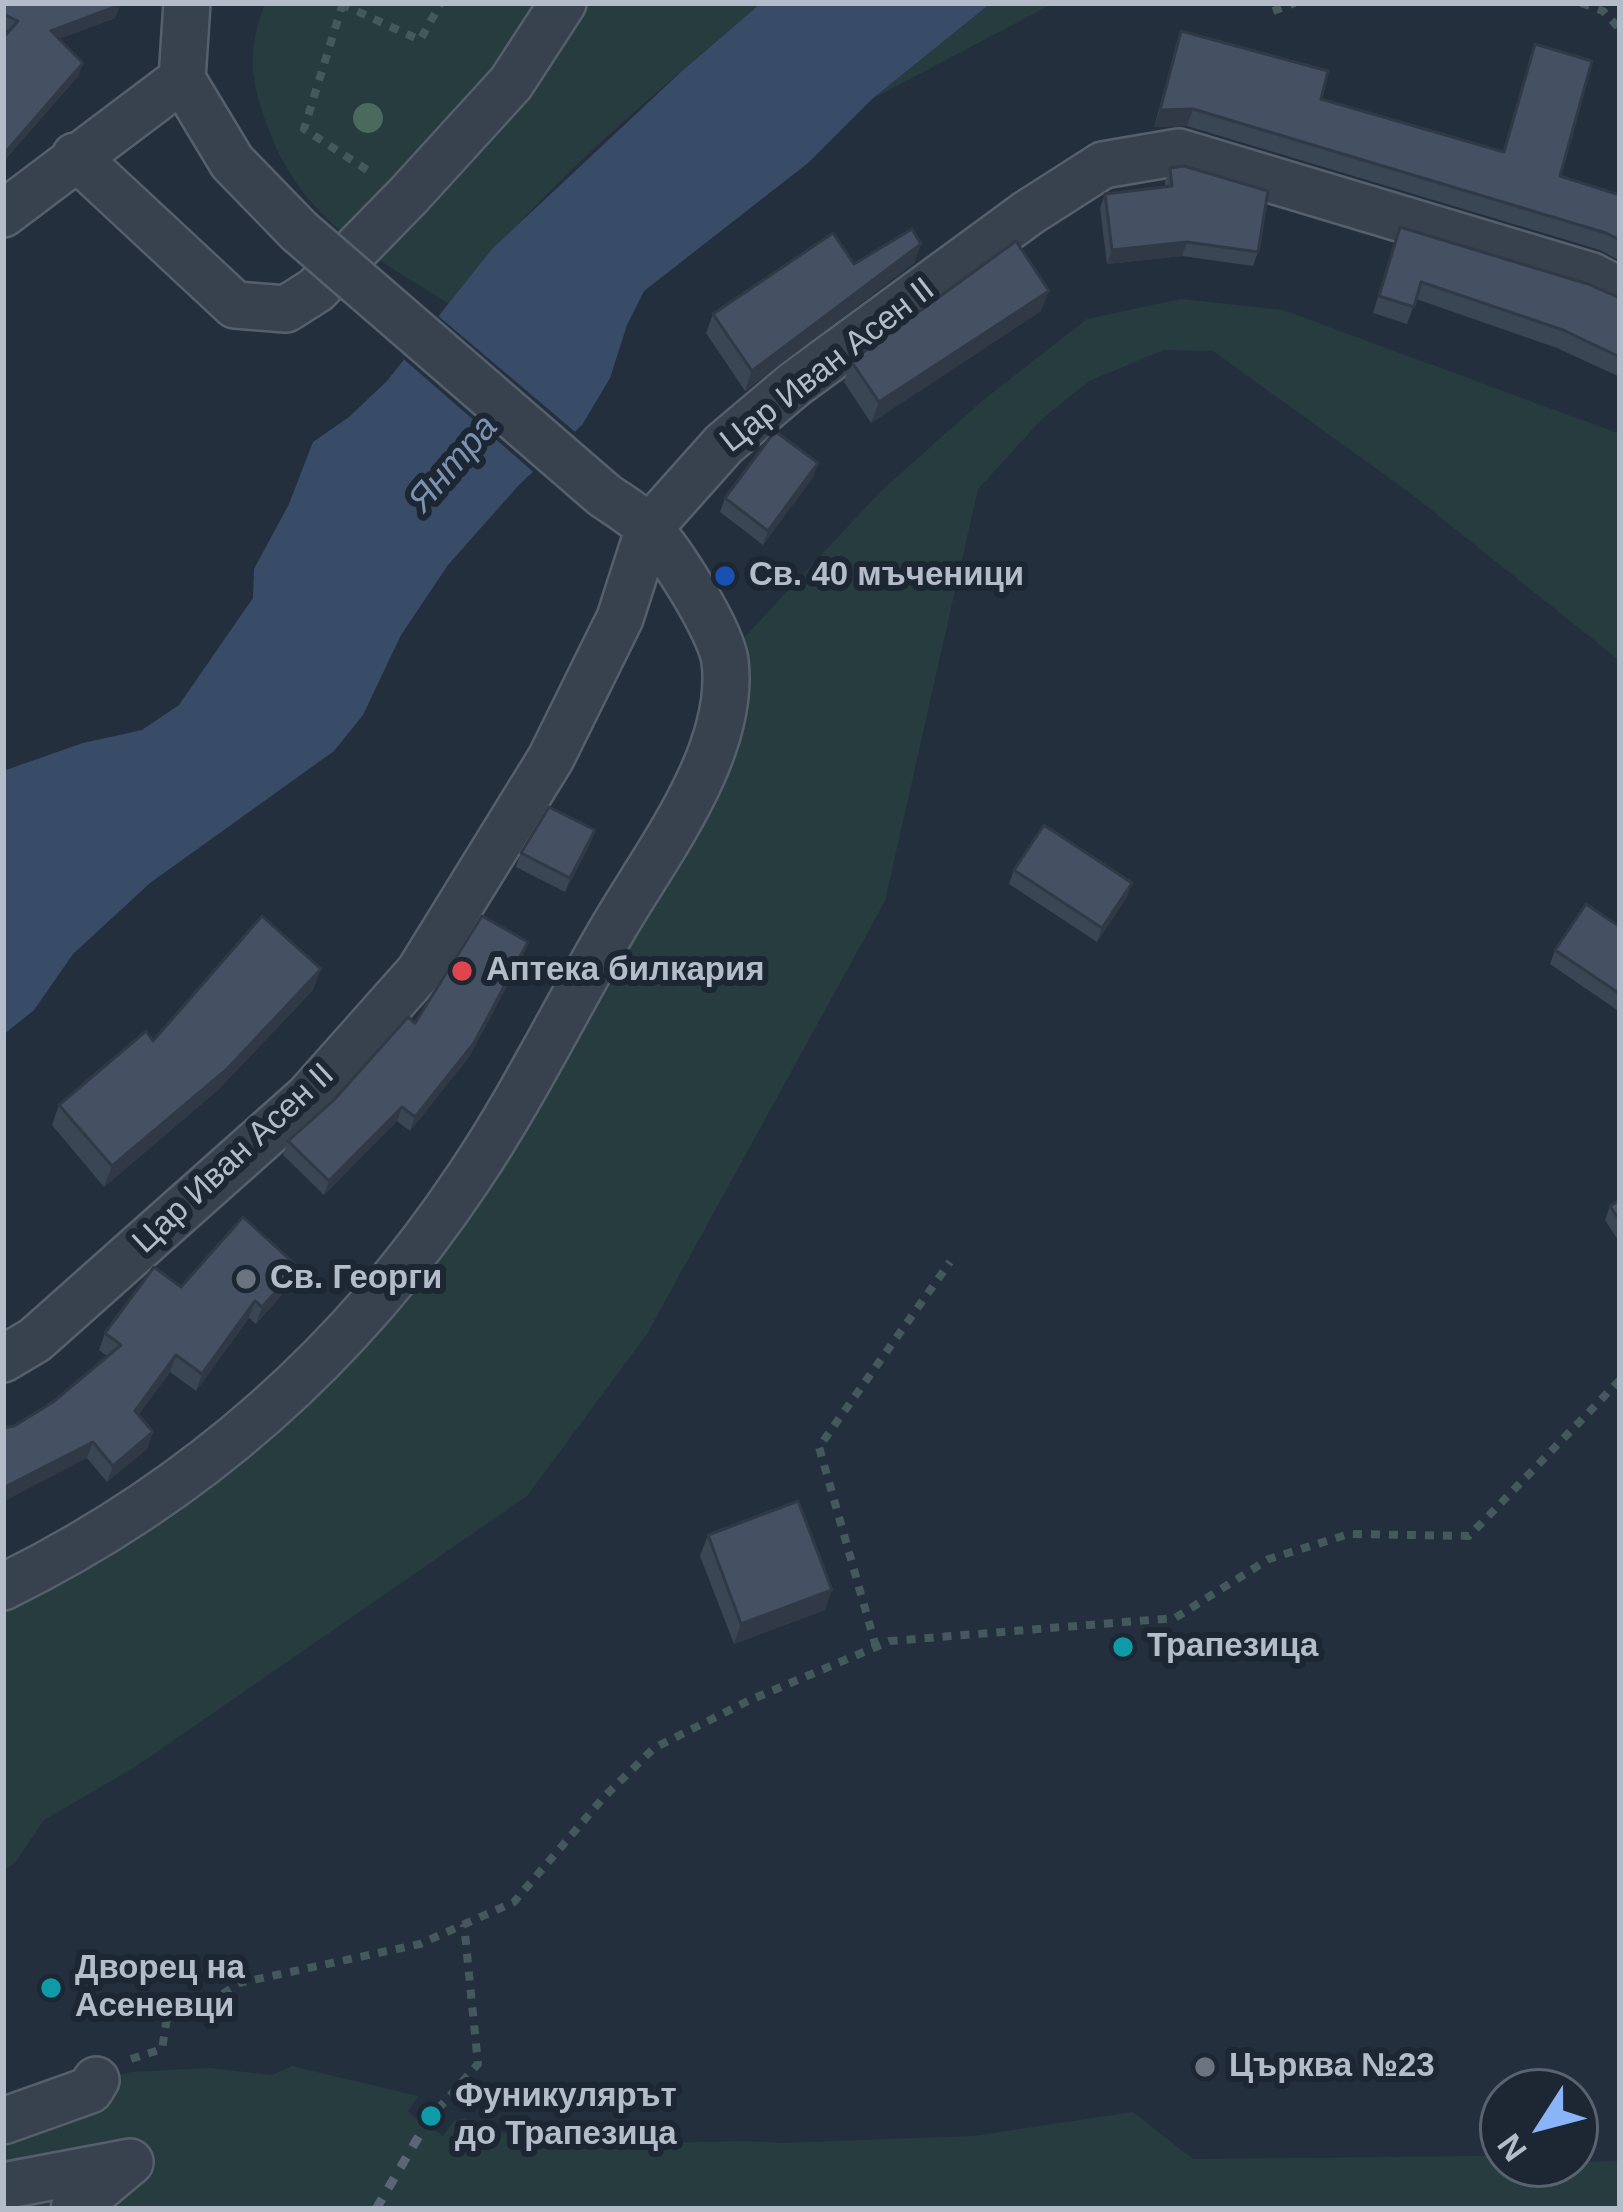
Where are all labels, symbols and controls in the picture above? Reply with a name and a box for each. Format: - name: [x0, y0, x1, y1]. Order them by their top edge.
- street label: Цар Иван Асен II: [713, 270, 943, 462]
- water label: Янтра: [400, 407, 508, 521]
- place label: Св. 40 мъченици: [749, 556, 1024, 596]
- marker: Св. 40 мъченици: [712, 563, 738, 589]
- place label: Аптека билкария: [486, 951, 765, 991]
- marker: Аптека билкария: [449, 958, 475, 984]
- street label: Цар Иван Асен II: [125, 1056, 343, 1262]
- place label: Св. Георги: [270, 1259, 442, 1299]
- marker: Св. Георги: [233, 1266, 259, 1292]
- place label: Трапезица: [1147, 1627, 1318, 1667]
- marker: Трапезица: [1110, 1634, 1136, 1660]
- place label: Дворец на Асеневци: [75, 1949, 245, 2027]
- marker: Дворец на Асеневци: [38, 1975, 64, 2001]
- place label: Църква №23: [1229, 2047, 1435, 2087]
- marker: Църква №23: [1192, 2054, 1218, 2080]
- north arrow: [1479, 2068, 1599, 2188]
- place label: Фуникулярът до Трапезица: [455, 2077, 677, 2155]
- marker: Фуникулярът до Трапезица: [418, 2103, 444, 2129]
- text: N: [1490, 2127, 1534, 2168]

